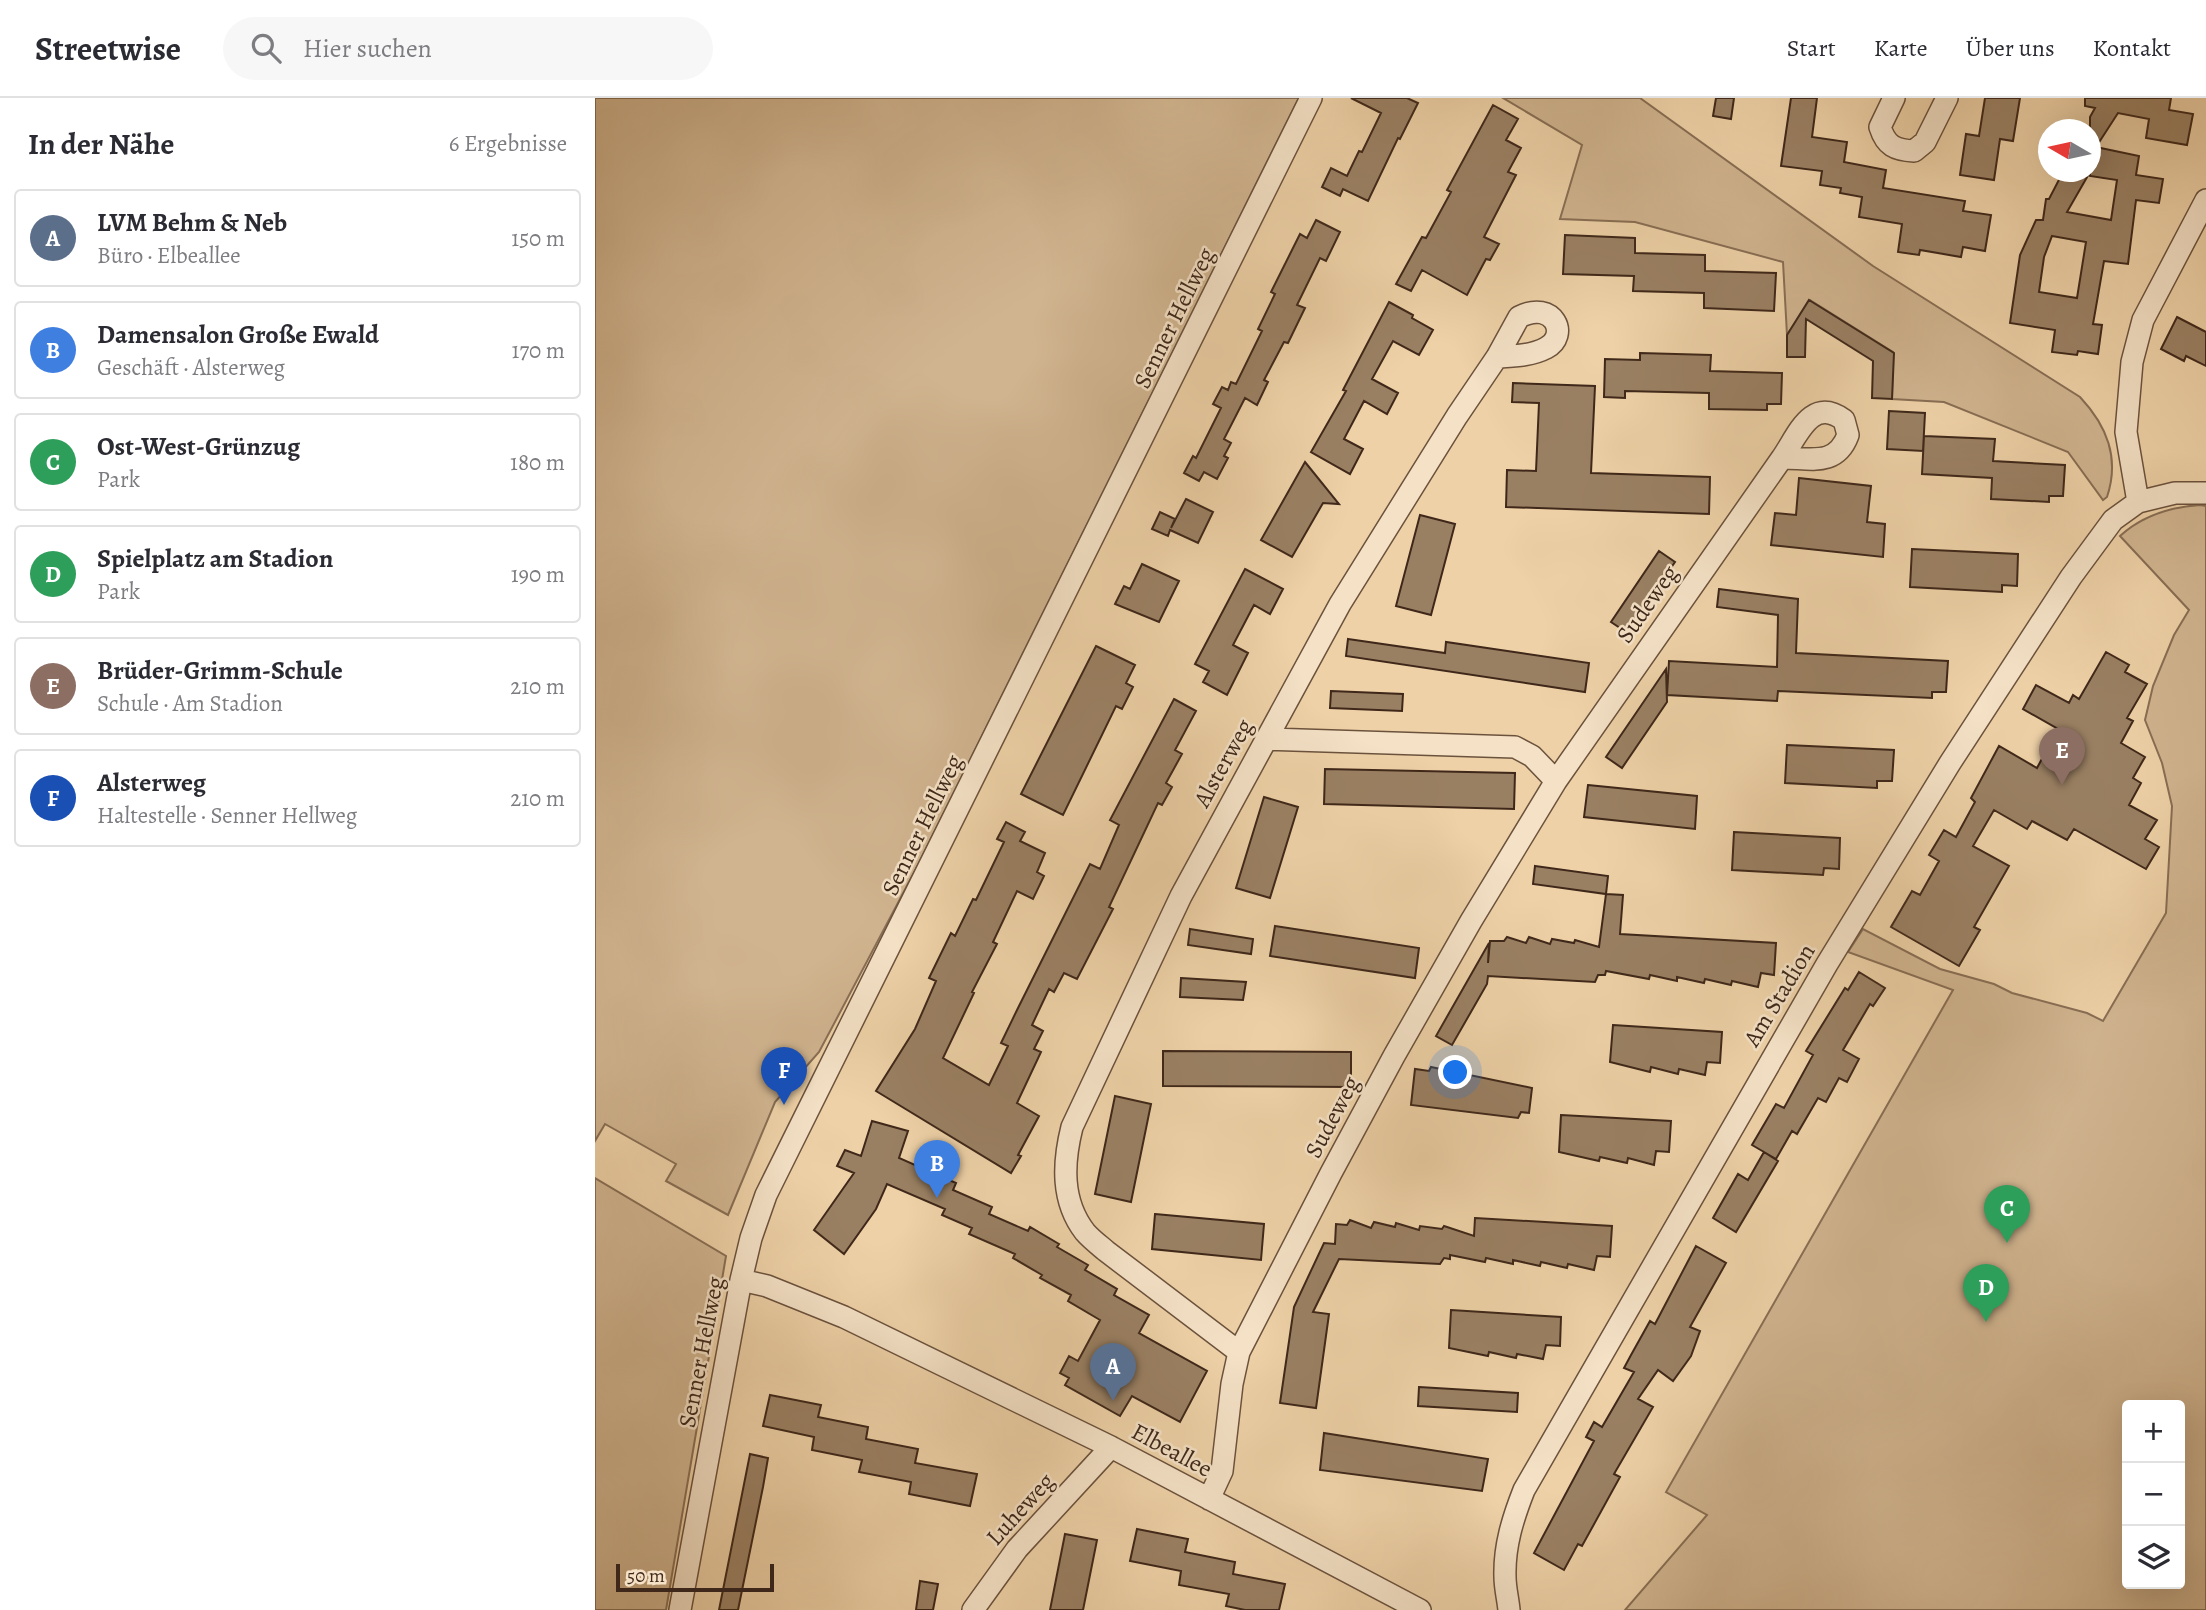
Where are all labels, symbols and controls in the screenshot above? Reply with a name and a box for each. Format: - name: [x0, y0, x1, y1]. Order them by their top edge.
- search box: [223, 17, 713, 80]
- text: Streetwise: [35, 26, 181, 71]
- icon: search: [247, 29, 285, 67]
- text: Hier suchen: [303, 31, 432, 66]
- text: Start: [1787, 32, 1836, 64]
- text: Karte: [1874, 32, 1928, 64]
- text: Über uns: [1966, 32, 2055, 64]
- text: Kontakt: [2093, 32, 2171, 64]
- north arrow: [2038, 119, 2101, 182]
- text: In der Nähe: [28, 124, 174, 164]
- text: 6 Ergebnisse: [449, 128, 567, 159]
- text: LVM Behm & Neb: [97, 205, 287, 240]
- text: A: [46, 223, 60, 254]
- text: 150 m: [511, 223, 565, 254]
- text: Büro · Elbeallee: [97, 240, 241, 271]
- street label: Senner Hellweg: [1126, 242, 1222, 394]
- text: Damensalon Große Ewald: [97, 317, 379, 352]
- text: B: [46, 335, 60, 366]
- text: 170 m: [512, 335, 565, 366]
- text: Geschäft · Alsterweg: [97, 352, 285, 383]
- text: Ost-West-Grünzug: [97, 429, 300, 464]
- text: C: [46, 447, 60, 478]
- text: 180 m: [510, 447, 565, 478]
- text: Park: [97, 464, 140, 495]
- text: Spielplatz am Stadion: [97, 541, 333, 576]
- text: D: [45, 559, 61, 590]
- text: 190 m: [511, 559, 565, 590]
- street label: Sudeweg: [1609, 559, 1685, 649]
- text: Park: [97, 576, 140, 607]
- text: Brüder-Grimm-Schule: [97, 653, 343, 688]
- text: E: [46, 671, 60, 702]
- text: 210 m: [510, 671, 565, 702]
- text: Schule · Am Stadion: [97, 688, 283, 719]
- street label: Alsterweg: [1185, 713, 1260, 814]
- pin: E: [2039, 727, 2085, 785]
- street label: Senner Hellweg: [874, 749, 970, 901]
- text: Alsterweg: [97, 765, 206, 800]
- text: F: [47, 783, 59, 814]
- text: 210 m: [510, 783, 565, 814]
- text: Haltestelle · Senner Hellweg: [97, 800, 357, 831]
- street label: Am Stadion: [1735, 938, 1822, 1053]
- pin: F: [761, 1047, 807, 1105]
- your location: [1438, 1055, 1472, 1089]
- street label: Sudeweg: [1297, 1070, 1367, 1164]
- pin: B: [914, 1140, 960, 1198]
- pin: C: [1984, 1185, 2030, 1243]
- pin: D: [1963, 1264, 2009, 1322]
- street label: Senner Hellweg: [671, 1274, 731, 1430]
- pin: A: [1090, 1343, 1136, 1401]
- map controls: [2122, 1400, 2185, 1589]
- button: +: [2122, 1400, 2185, 1463]
- street label: Elbeallee: [1126, 1415, 1218, 1485]
- button: −: [2122, 1463, 2185, 1526]
- street label: Luheweg: [979, 1466, 1061, 1552]
- button: layers: [2122, 1526, 2185, 1589]
- scale bar: [616, 1561, 773, 1593]
- text: 50 m: [627, 1563, 665, 1589]

